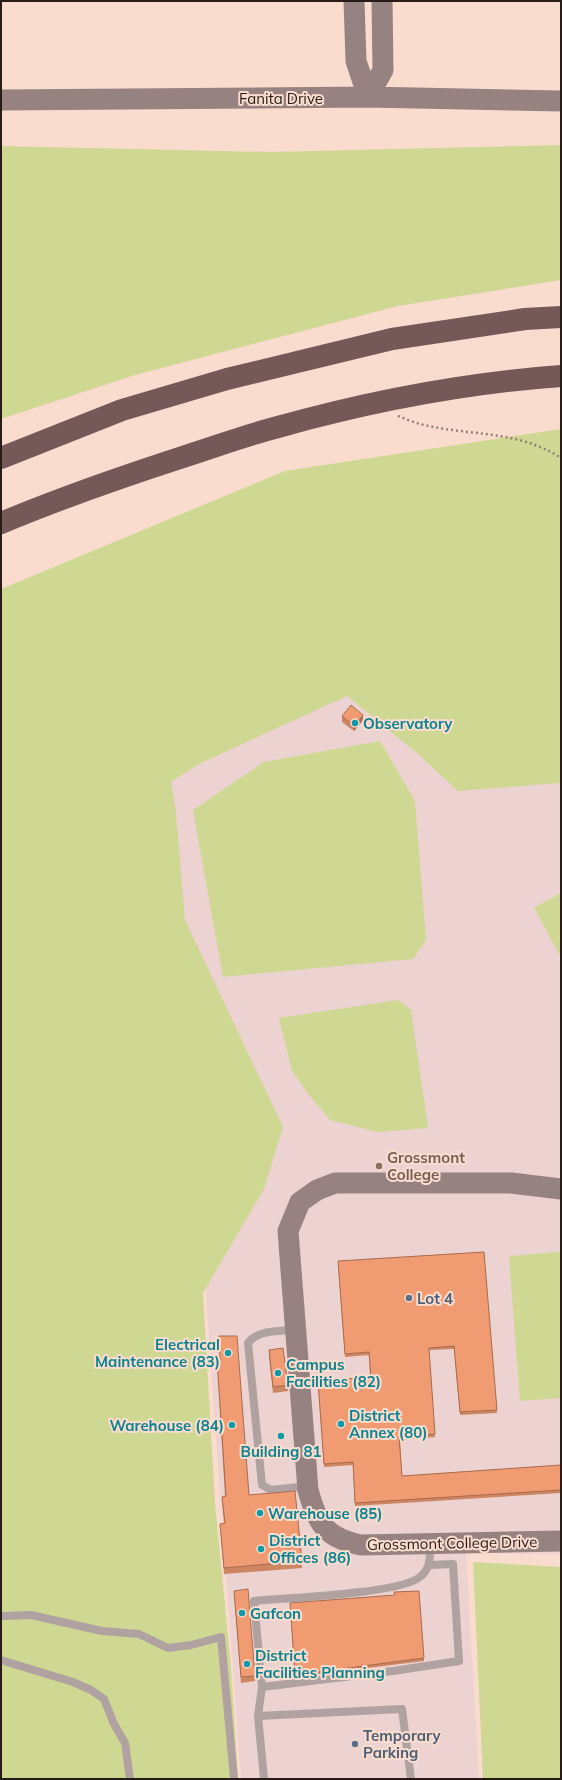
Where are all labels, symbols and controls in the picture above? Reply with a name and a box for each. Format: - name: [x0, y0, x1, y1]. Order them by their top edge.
- street label: Fanita Drive: [239, 89, 323, 108]
- place label: Observatory: [363, 714, 453, 733]
- marker: Observatory: [350, 718, 360, 728]
- place label: Grossmont College: [387, 1148, 465, 1184]
- marker: Grossmont College: [374, 1161, 384, 1171]
- place label: Lot 4: [417, 1289, 453, 1308]
- marker: Lot 4: [404, 1293, 414, 1303]
- place label: Electrical Maintenance (83): [95, 1335, 220, 1371]
- marker: Electrical Maintenance (83): [223, 1348, 233, 1358]
- place label: Campus Facilities (82): [286, 1355, 381, 1391]
- marker: Campus Facilities (82): [273, 1368, 283, 1378]
- place label: District Annex (80): [349, 1406, 428, 1442]
- place label: Warehouse (84): [109, 1416, 224, 1435]
- marker: District Annex (80): [336, 1419, 346, 1429]
- marker: Warehouse (84): [227, 1420, 237, 1430]
- marker: Building 81: [276, 1431, 286, 1441]
- place label: Building 81: [241, 1442, 321, 1461]
- place label: Warehouse (85): [268, 1504, 383, 1523]
- marker: Warehouse (85): [255, 1508, 265, 1518]
- place label: District Offices (86): [269, 1531, 351, 1567]
- street label: Grossmont College Drive: [367, 1532, 537, 1554]
- marker: District Offices (86): [256, 1544, 266, 1554]
- place label: Gafcon: [250, 1604, 301, 1623]
- marker: Gafcon: [237, 1608, 247, 1618]
- place label: District Facilities Planning: [255, 1646, 385, 1682]
- marker: District Facilities Planning: [242, 1659, 252, 1669]
- place label: Temporary Parking: [363, 1726, 441, 1762]
- marker: Temporary Parking: [350, 1739, 360, 1749]

